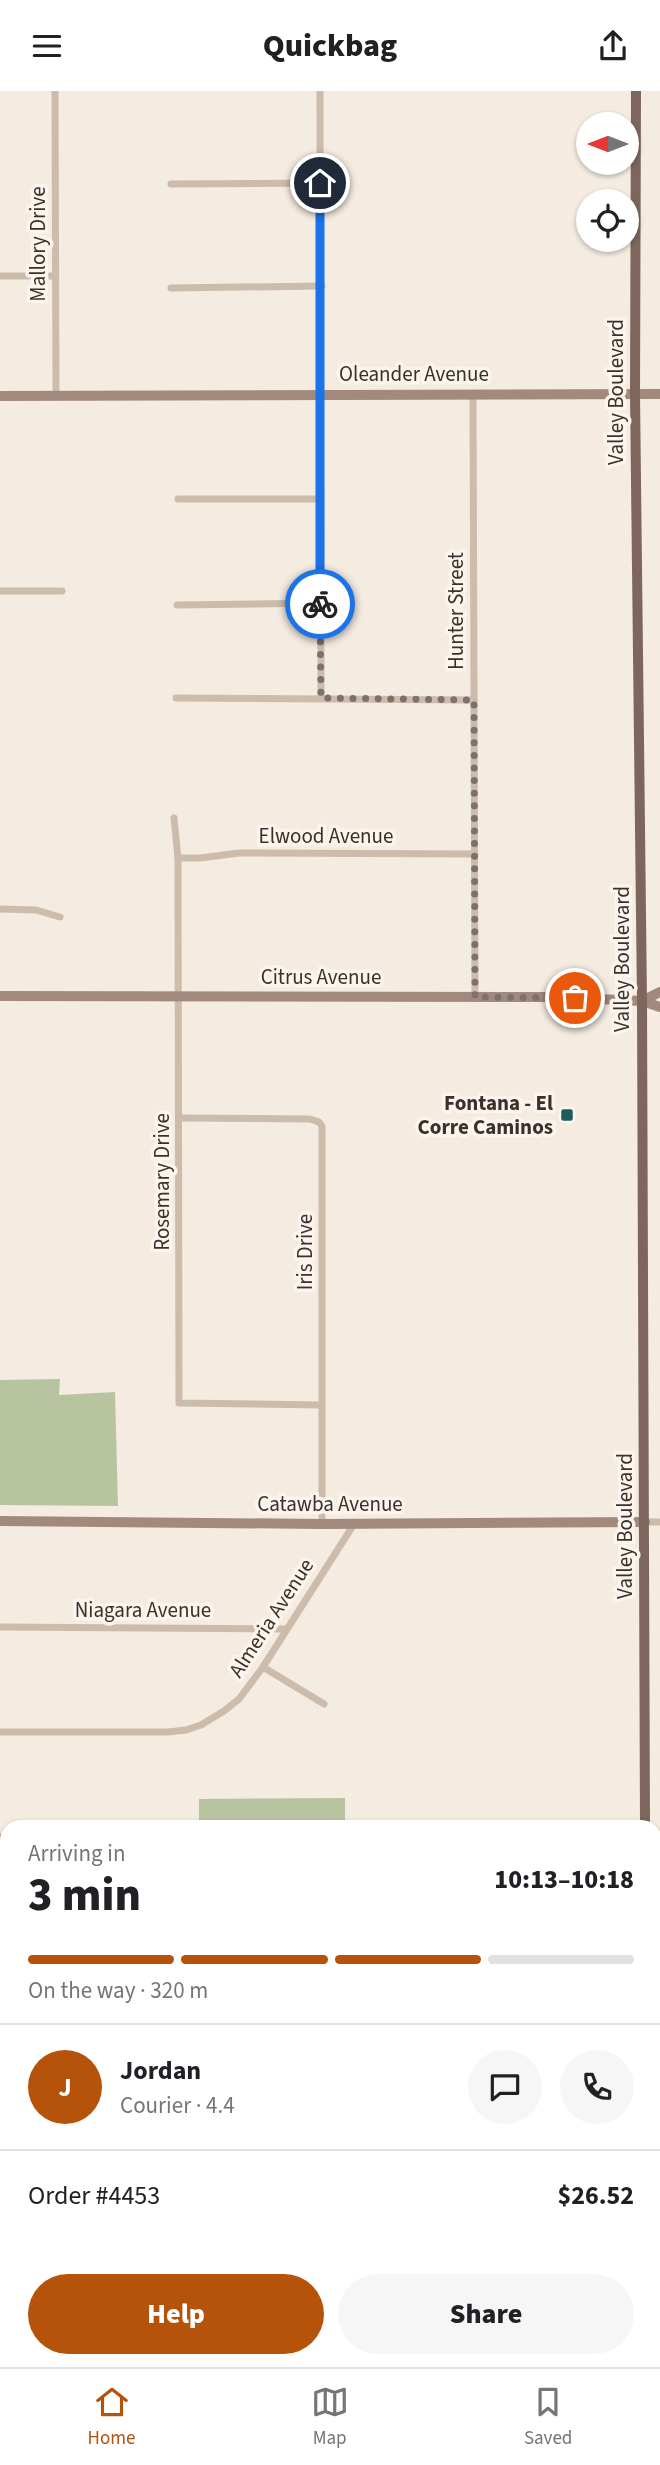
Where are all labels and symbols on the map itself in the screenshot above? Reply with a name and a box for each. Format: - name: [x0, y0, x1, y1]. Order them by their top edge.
- north arrow: [576, 112, 639, 175]
- pin: [290, 153, 350, 213]
- street label: Mallory Drive: [23, 186, 53, 302]
- street label: Valley Boulevard: [601, 319, 631, 465]
- street label: Oleander Avenue: [339, 359, 489, 389]
- street label: Hunter Street: [441, 552, 471, 670]
- courier: [285, 569, 355, 639]
- street label: Elwood Avenue: [259, 821, 393, 851]
- street label: Valley Boulevard: [607, 886, 637, 1032]
- street label: Citrus Avenue: [261, 962, 381, 992]
- pin: [545, 968, 605, 1028]
- place label: Fontana - El Corre Caminos: [418, 1088, 553, 1142]
- marker: Fontana - El Corre Caminos: [559, 1107, 575, 1123]
- street label: Rosemary Drive: [147, 1113, 177, 1251]
- street label: Iris Drive: [290, 1214, 320, 1290]
- street label: Valley Boulevard: [610, 1453, 640, 1599]
- street label: Catawba Avenue: [257, 1489, 403, 1519]
- street label: Almeria Avenue: [221, 1553, 321, 1683]
- street label: Niagara Avenue: [75, 1595, 211, 1625]

